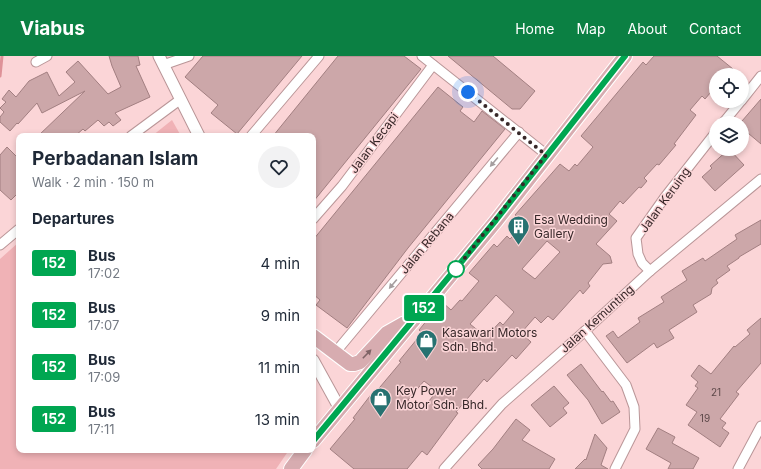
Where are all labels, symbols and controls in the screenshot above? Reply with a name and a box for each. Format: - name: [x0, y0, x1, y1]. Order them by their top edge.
- text: Viabus: [20, 17, 85, 40]
- text: Home: [515, 20, 554, 37]
- text: Map: [576, 20, 606, 37]
- text: About: [628, 20, 667, 37]
- text: Contact: [689, 20, 741, 37]
- map controls: [709, 68, 749, 156]
- button: locate: [709, 68, 749, 108]
- your location: [458, 82, 478, 102]
- street label: Jalan Kecapi: [346, 109, 401, 176]
- button: layers: [709, 116, 749, 156]
- button: heart: [258, 146, 300, 188]
- text: Perbadanan Islam: [32, 147, 198, 170]
- one-way arrow: [489, 157, 498, 168]
- street label: Jalan Keruing: [636, 164, 693, 235]
- text: Walk · 2 min · 150 m: [32, 174, 154, 190]
- text: Departures: [32, 209, 114, 228]
- street label: Jalan Rebana: [396, 209, 457, 277]
- place label: Esa Wedding Gallery: [534, 212, 608, 241]
- building icon: Esa Wedding Gallery: [506, 214, 532, 247]
- text: Bus: [88, 246, 116, 265]
- text: 152: [42, 254, 66, 271]
- text: 4 min: [260, 254, 300, 273]
- unlabelled marker: [447, 260, 465, 278]
- text: 17:02: [88, 265, 120, 281]
- one-way arrow: [388, 279, 397, 289]
- street label: Jalan Kemunting: [557, 282, 637, 356]
- line badge: 152: [401, 295, 447, 321]
- text: Bus: [88, 298, 116, 317]
- text: 152: [412, 299, 436, 316]
- text: 152: [42, 306, 66, 323]
- text: 9 min: [261, 306, 300, 325]
- text: 17:07: [88, 317, 119, 333]
- place label: Kasawari Motors Sdn. Bhd.: [442, 325, 537, 354]
- shop icon: Kasawari Motors Sdn. Bhd.: [414, 327, 440, 360]
- one-way arrow: [362, 349, 371, 359]
- text: Bus: [88, 350, 116, 369]
- text: 152: [42, 358, 66, 375]
- text: 11 min: [258, 358, 300, 377]
- text: 17:09: [88, 369, 120, 385]
- place label: Key Power Motor Sdn. Bhd.: [396, 383, 488, 412]
- shop icon: Key Power Motor Sdn. Bhd.: [367, 385, 393, 418]
- house number: 21: [711, 386, 721, 398]
- text: Bus: [88, 402, 116, 421]
- text: 152: [42, 410, 66, 427]
- text: 13 min: [255, 410, 300, 429]
- house number: 19: [700, 412, 710, 424]
- text: 17:11: [88, 421, 115, 437]

